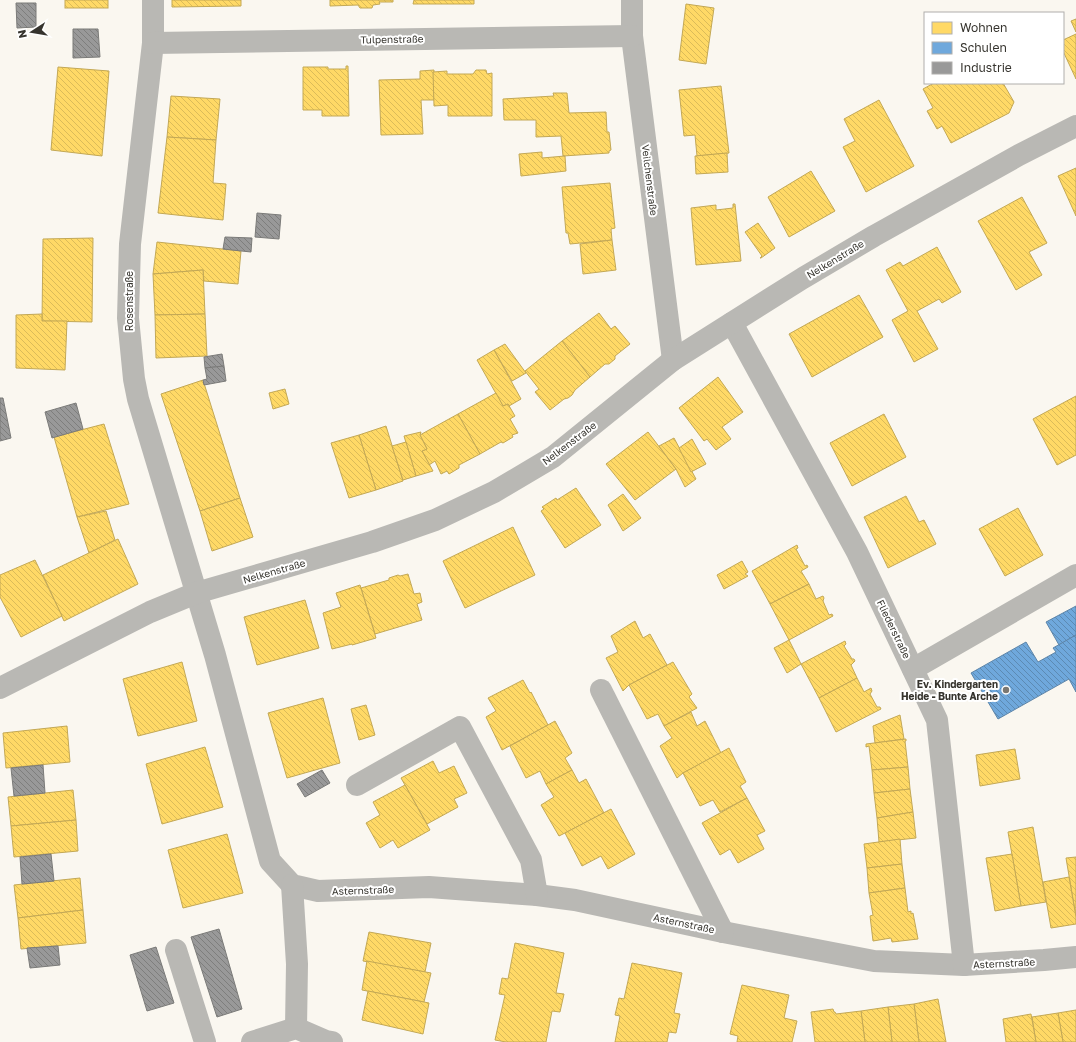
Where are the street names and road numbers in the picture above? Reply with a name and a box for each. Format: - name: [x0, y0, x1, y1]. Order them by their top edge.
- street label: Tulpenstraße: [360, 32, 424, 46]
- street label: Veilchenstraße: [640, 144, 660, 216]
- street label: Nelkenstraße: [804, 237, 866, 281]
- street label: Rosenstraße: [123, 271, 135, 331]
- street label: Nelkenstraße: [540, 419, 598, 467]
- street label: Nelkenstraße: [241, 556, 307, 586]
- street label: Fliederstraße: [875, 598, 913, 660]
- street label: Asternstraße: [332, 883, 394, 897]
- street label: Asternstraße: [652, 911, 716, 935]
- street label: Asternstraße: [973, 955, 1036, 971]

